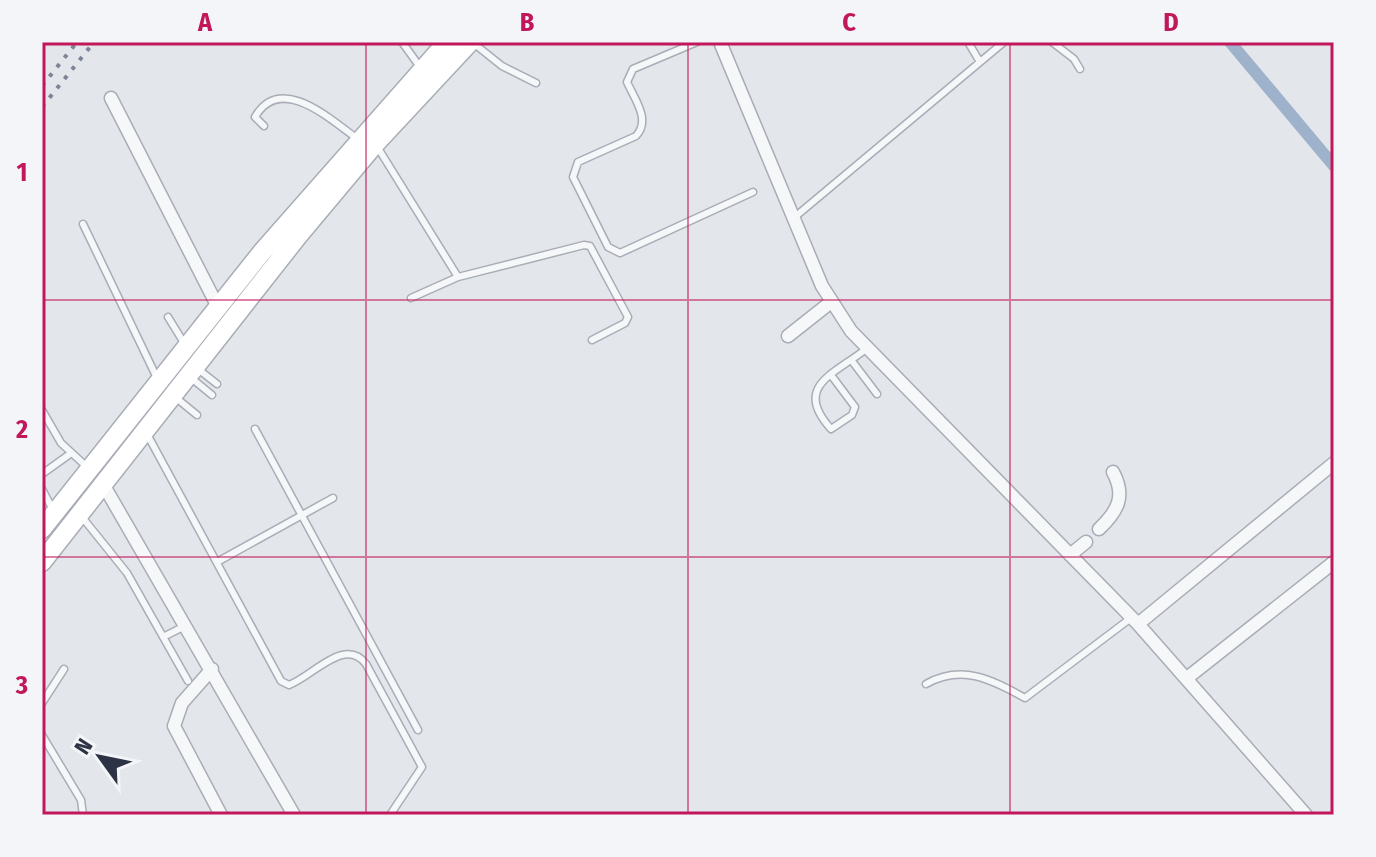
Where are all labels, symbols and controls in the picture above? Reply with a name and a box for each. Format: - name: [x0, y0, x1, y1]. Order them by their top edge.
- text: A: [197, 7, 213, 38]
- text: B: [520, 7, 535, 38]
- text: C: [842, 7, 856, 38]
- text: D: [1163, 7, 1179, 38]
- text: 1: [17, 157, 28, 188]
- text: 2: [15, 414, 28, 445]
- text: 3: [15, 670, 28, 701]
- north arrow: [60, 717, 140, 797]
- text: N: [69, 733, 99, 759]

